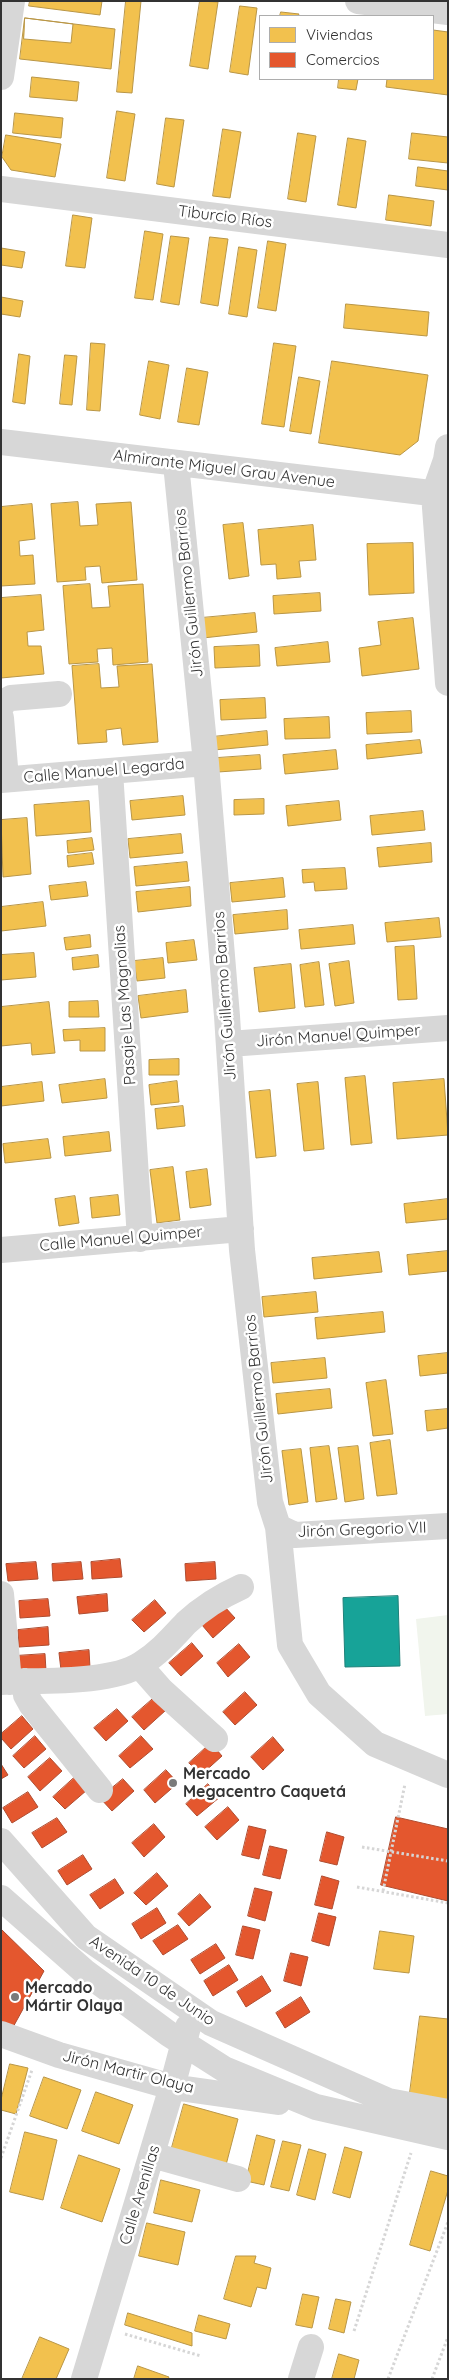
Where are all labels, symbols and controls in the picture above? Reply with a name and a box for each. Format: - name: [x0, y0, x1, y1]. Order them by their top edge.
- legend: [259, 15, 434, 80]
- text: Viviendas: [306, 25, 373, 44]
- text: Comercios: [306, 50, 380, 69]
- street label: Tiburcio Ríos: [177, 202, 273, 232]
- street label: Almirante Miguel Grau Avenue: [112, 446, 336, 492]
- street label: Jirón Guillermo Barrios: [171, 508, 207, 678]
- street label: Calle Manuel Legarda: [23, 754, 185, 788]
- street label: Jirón Guillermo Barrios: [210, 911, 240, 1081]
- street label: Pasaje Las Magnolias: [110, 924, 140, 1086]
- street label: Jirón Manuel Quimper: [255, 1021, 421, 1051]
- street label: Calle Manuel Quimper: [39, 1222, 203, 1256]
- street label: Jirón Guillermo Barrios: [241, 1314, 277, 1484]
- street label: Jirón Gregorio VII: [297, 1518, 427, 1542]
- place label: Mercado Megacentro Caquetá: [183, 1764, 346, 1802]
- marker: Mercado Megacentro Caquetá: [167, 1777, 179, 1789]
- street label: Avenida 10 de Junio: [86, 1932, 218, 2030]
- place label: Mercado Mártir Olaya: [25, 1978, 123, 2016]
- marker: Mercado Mártir Olaya: [9, 1991, 21, 2003]
- street label: Jirón Martir Olaya: [60, 2046, 196, 2098]
- street label: Calle Arenillas: [116, 2143, 164, 2247]

